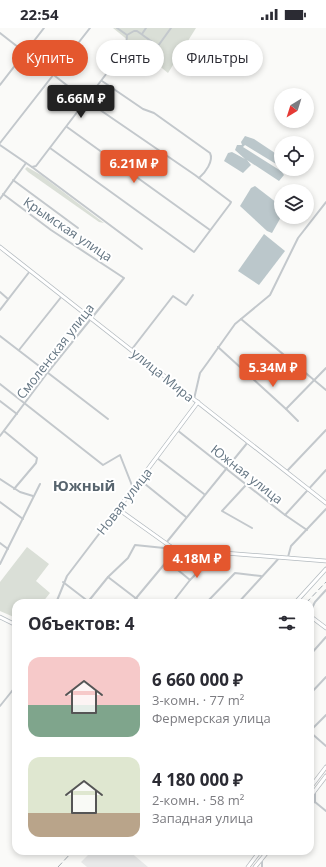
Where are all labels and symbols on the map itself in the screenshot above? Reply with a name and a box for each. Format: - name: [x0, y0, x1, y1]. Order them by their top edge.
- pin: 6.66M ₽: [44, 85, 118, 119]
- north arrow: [274, 88, 314, 128]
- pin: 6.21M ₽: [97, 150, 171, 184]
- street label: Крымская улица: [20, 193, 116, 265]
- street label: Смоленская улица: [12, 299, 98, 403]
- street label: улица Мира: [128, 344, 198, 406]
- pin: 5.34M ₽: [236, 354, 310, 388]
- street label: Южная улица: [207, 440, 287, 508]
- street label: Новая улица: [92, 464, 156, 538]
- district label: Южный: [53, 475, 115, 495]
- pin: 4.18M ₽: [160, 545, 234, 579]

